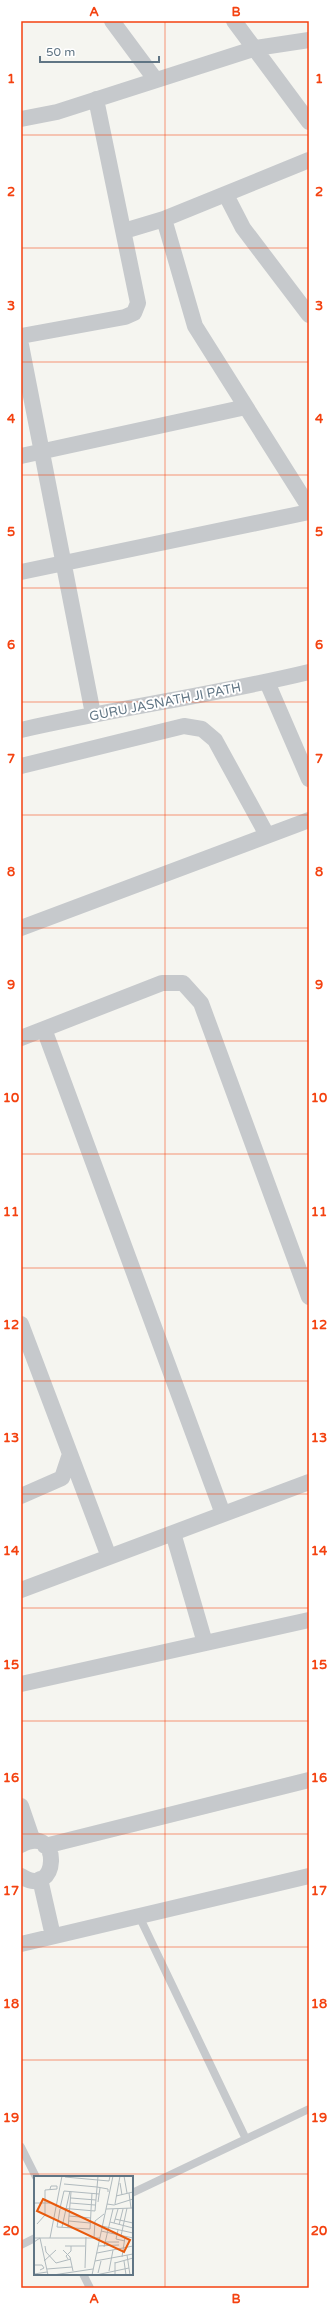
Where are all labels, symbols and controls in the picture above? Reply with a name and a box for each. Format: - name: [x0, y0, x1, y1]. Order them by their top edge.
- text: A: [89, 4, 99, 20]
- text: B: [231, 4, 241, 20]
- scale bar: [40, 38, 159, 64]
- text: 50 m: [46, 45, 75, 59]
- text: 1: [7, 71, 15, 87]
- text: 1: [315, 71, 323, 87]
- text: 2: [7, 184, 15, 200]
- text: 2: [315, 184, 323, 200]
- text: 3: [7, 298, 15, 314]
- text: 3: [315, 298, 323, 314]
- text: 4: [7, 411, 16, 427]
- text: 4: [315, 411, 324, 427]
- text: 5: [7, 524, 15, 540]
- text: 5: [315, 524, 323, 540]
- text: 6: [7, 637, 15, 653]
- text: 6: [315, 637, 323, 653]
- street label: GURU JASNATH JI PATH: [88, 679, 242, 725]
- text: 7: [7, 751, 15, 767]
- text: 7: [315, 751, 323, 767]
- text: 8: [7, 864, 15, 880]
- text: 8: [315, 864, 323, 880]
- text: 9: [7, 977, 15, 993]
- text: 9: [315, 977, 323, 993]
- text: 10: [3, 1090, 19, 1106]
- text: 10: [311, 1090, 327, 1106]
- text: 11: [3, 1204, 19, 1220]
- text: 11: [311, 1204, 327, 1220]
- text: 12: [3, 1317, 19, 1333]
- text: 12: [311, 1317, 327, 1333]
- text: 13: [3, 1430, 19, 1446]
- text: 13: [311, 1430, 327, 1446]
- text: 14: [3, 1543, 20, 1559]
- text: 14: [311, 1543, 328, 1559]
- text: 15: [3, 1657, 19, 1673]
- text: 15: [311, 1657, 327, 1673]
- text: 16: [3, 1770, 19, 1786]
- text: 16: [311, 1770, 327, 1786]
- text: 17: [3, 1883, 19, 1899]
- text: 17: [311, 1883, 327, 1899]
- text: 18: [3, 1996, 19, 2012]
- text: 18: [311, 1996, 327, 2012]
- text: 19: [3, 2110, 19, 2126]
- text: 19: [311, 2110, 327, 2126]
- inset map: [34, 2176, 133, 2275]
- text: 20: [3, 2223, 19, 2239]
- text: 20: [311, 2223, 327, 2239]
- text: A: [89, 2291, 99, 2307]
- text: B: [231, 2291, 241, 2307]

